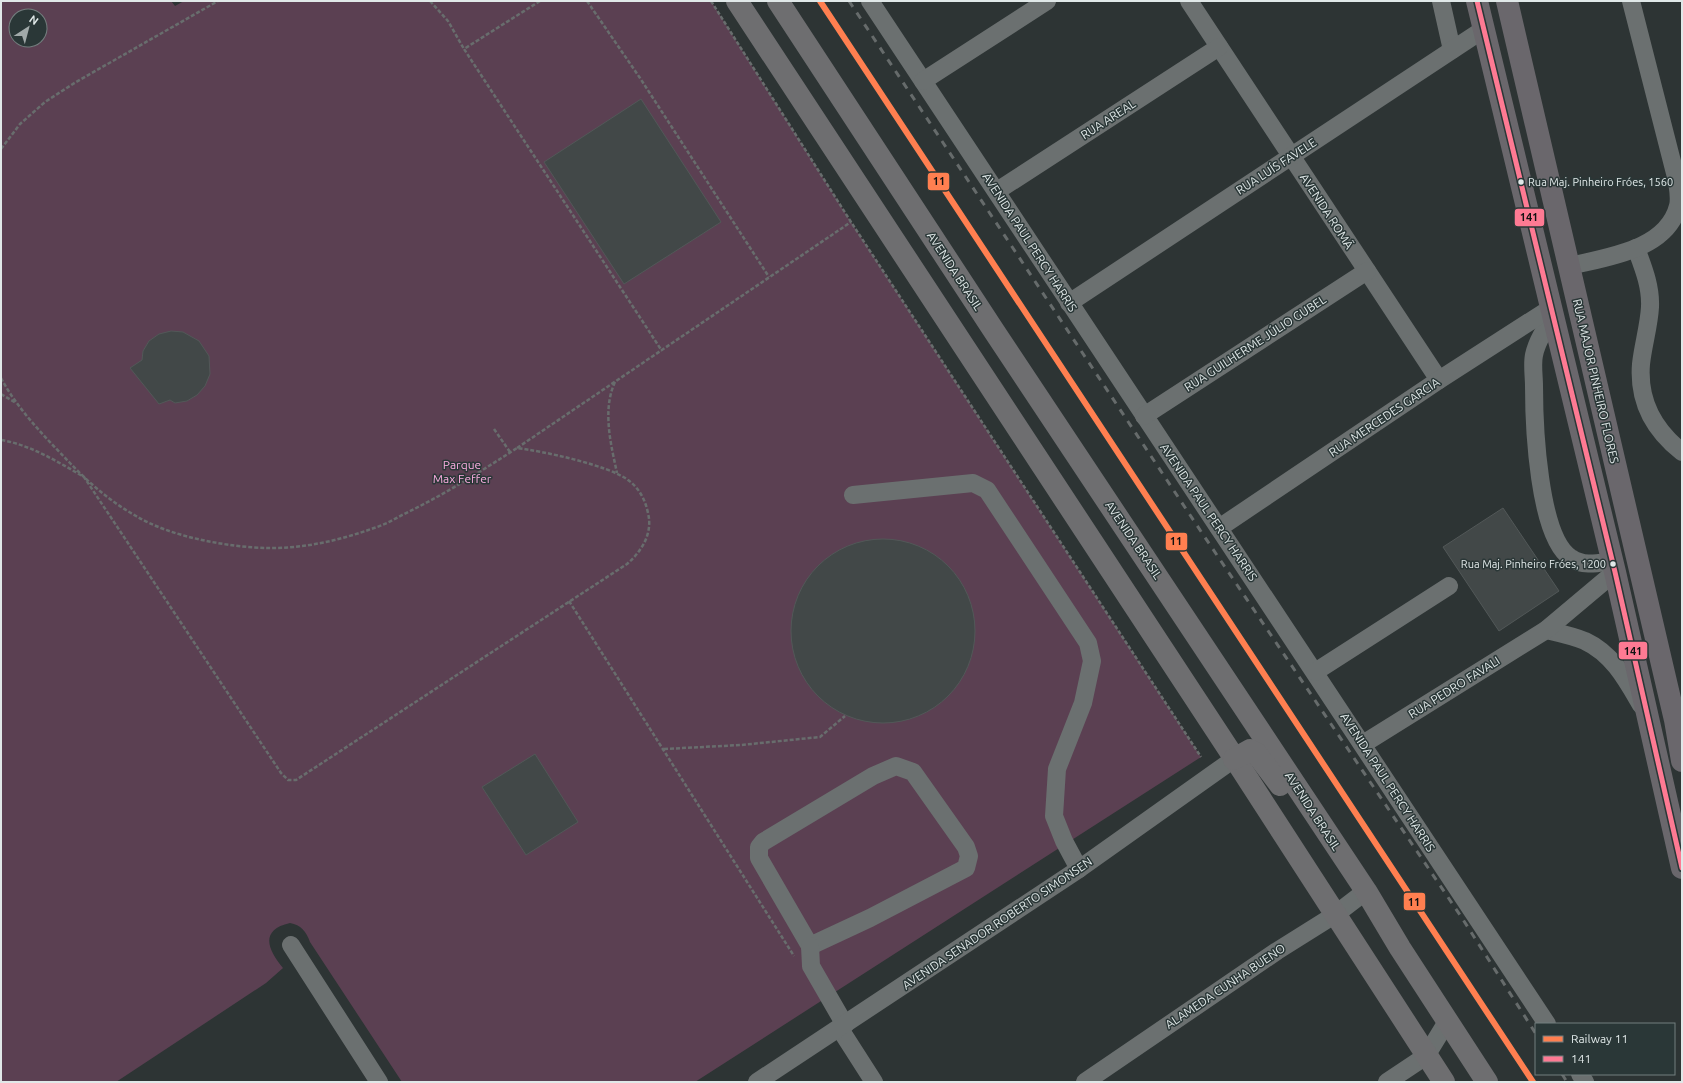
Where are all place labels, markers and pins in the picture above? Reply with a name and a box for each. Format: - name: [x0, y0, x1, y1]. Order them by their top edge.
- place label: Rua Maj. Pinheiro Fróes, 1560: [1528, 176, 1673, 188]
- marker: Rua Maj. Pinheiro Fróes, 1560: [1516, 177, 1526, 187]
- place label: Rua Maj. Pinheiro Fróes, 1200: [1461, 558, 1606, 570]
- marker: Rua Maj. Pinheiro Fróes, 1200: [1608, 559, 1618, 569]

